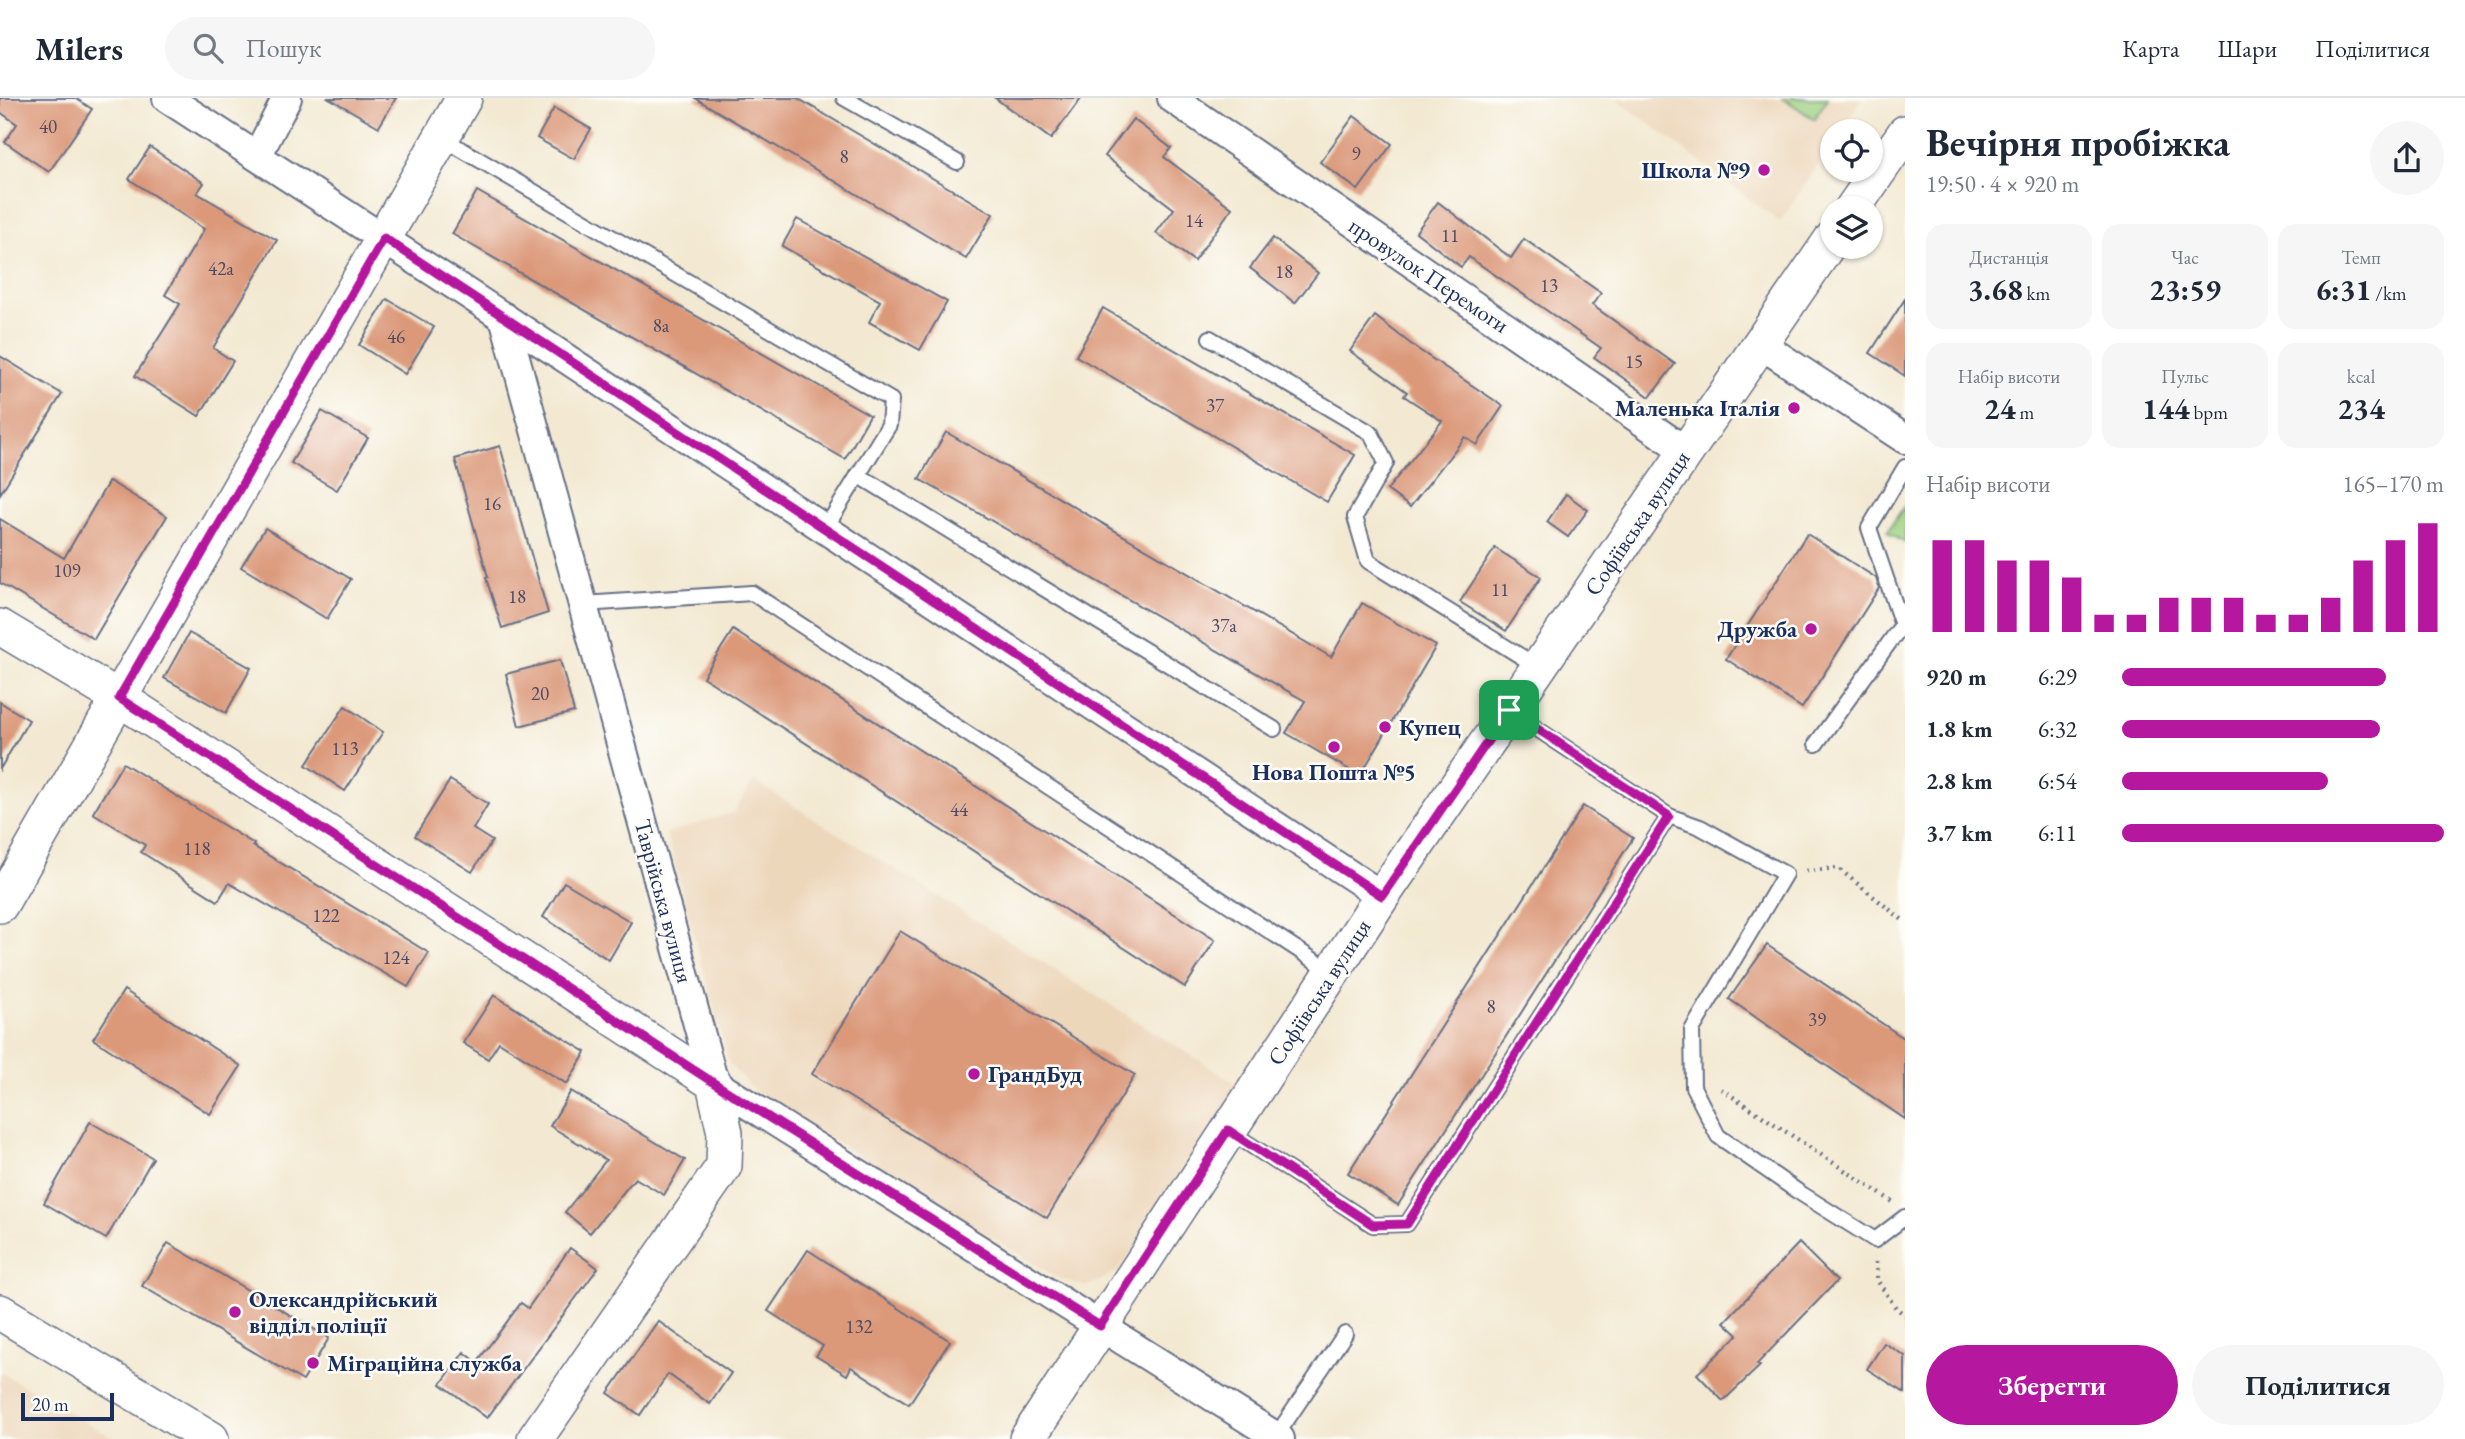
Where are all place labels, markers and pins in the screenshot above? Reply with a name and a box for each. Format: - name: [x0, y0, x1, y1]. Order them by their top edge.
- place label: Школа №9: [1641, 155, 1750, 185]
- marker: Школа №9: [1756, 162, 1772, 178]
- place label: Маленька Італія: [1615, 393, 1780, 423]
- marker: Маленька Італія: [1786, 400, 1802, 416]
- place label: Дружба: [1717, 614, 1798, 644]
- marker: Дружба: [1803, 621, 1819, 637]
- pin: [1479, 680, 1539, 740]
- place label: Купец: [1399, 712, 1461, 742]
- marker: Купец: [1377, 719, 1393, 735]
- marker: Нова Пошта №5: [1326, 739, 1342, 755]
- place label: Нова Пошта №5: [1252, 757, 1416, 787]
- place label: ГрандБуд: [988, 1059, 1082, 1089]
- marker: ГрандБуд: [966, 1066, 982, 1082]
- place label: Олександрійський відділ поліції: [249, 1284, 438, 1340]
- marker: Олександрійський відділ поліції: [227, 1304, 243, 1320]
- place label: Міграційна служба: [327, 1348, 523, 1378]
- marker: Міграційна служба: [305, 1355, 321, 1371]

